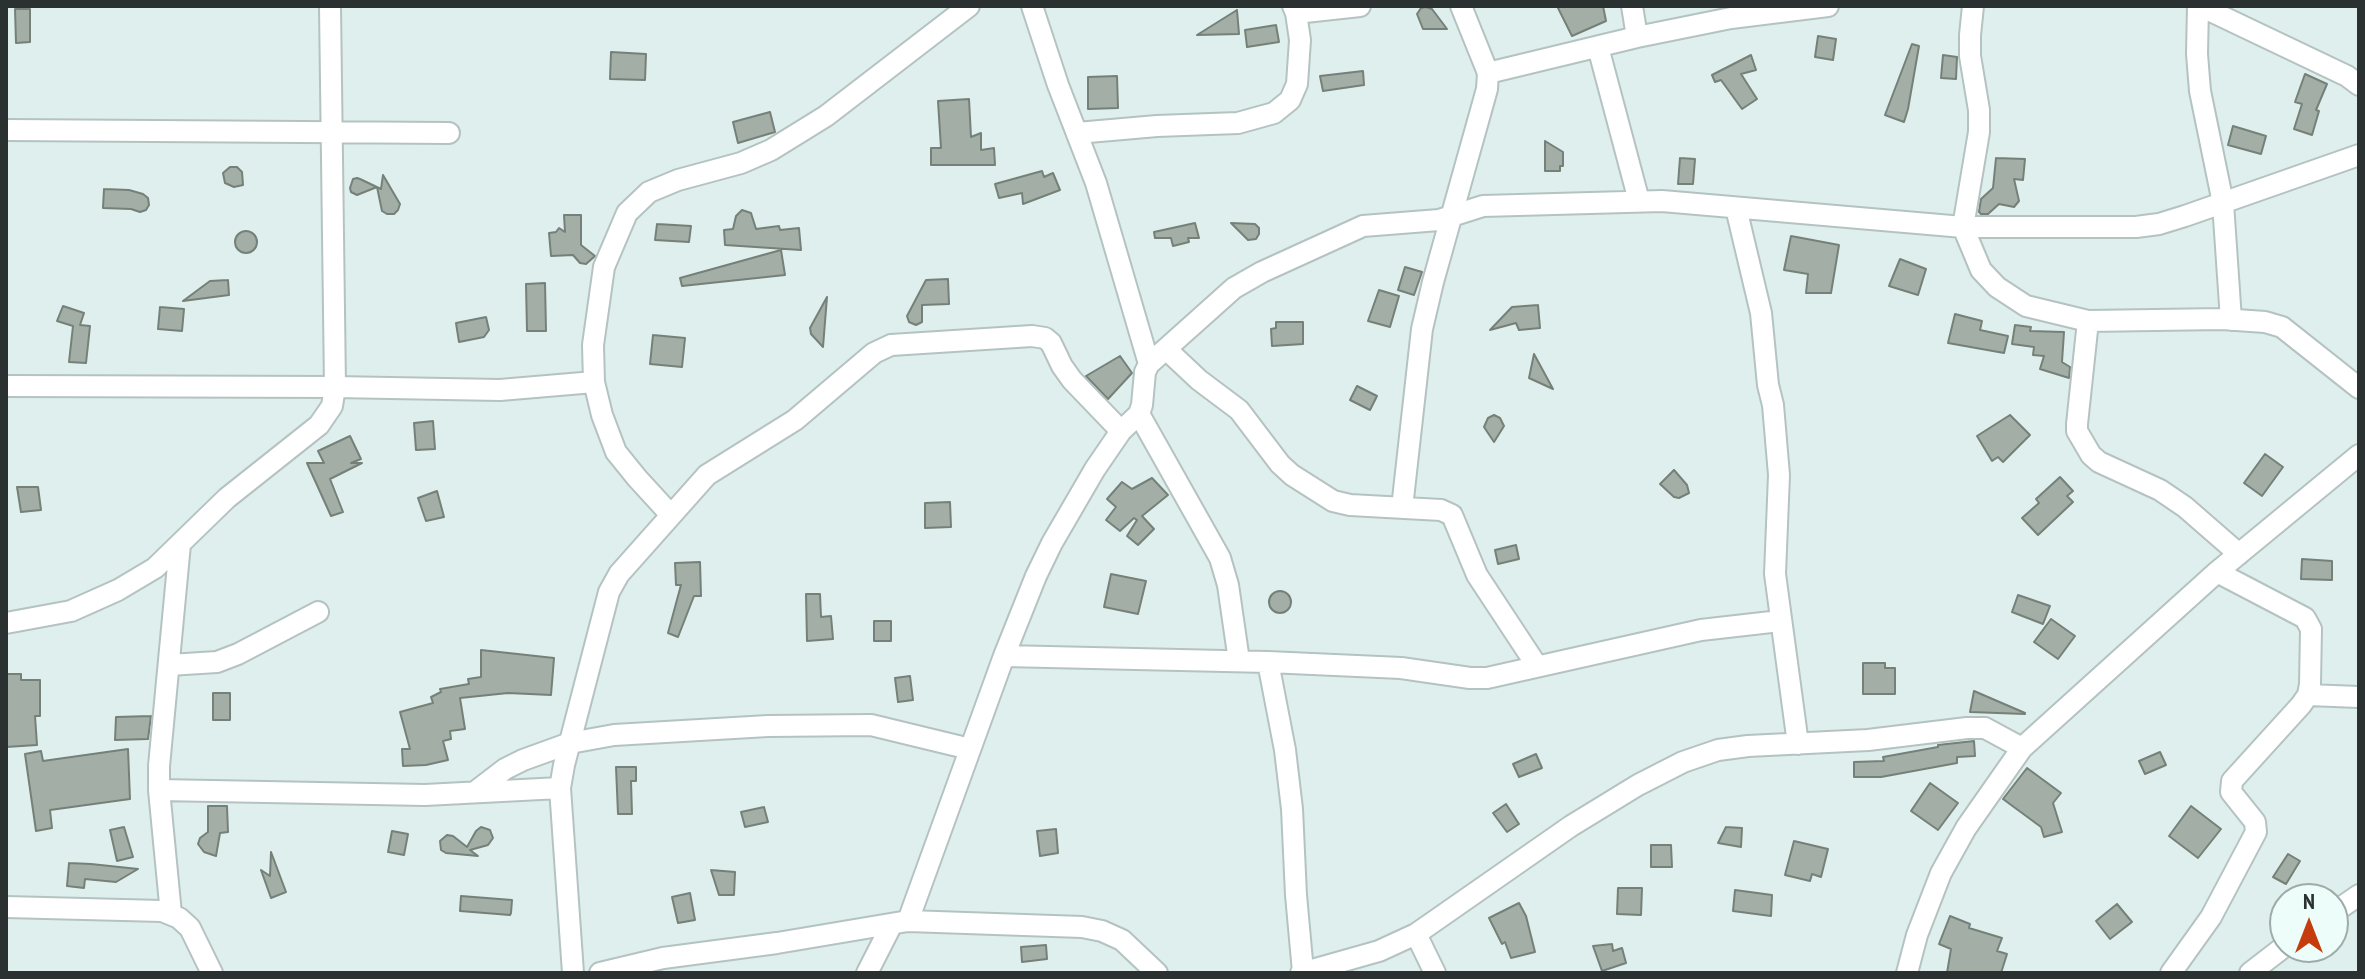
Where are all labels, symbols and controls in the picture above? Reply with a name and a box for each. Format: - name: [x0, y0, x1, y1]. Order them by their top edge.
- north arrow: [2269, 883, 2349, 963]
- text: N: [2303, 887, 2315, 915]

